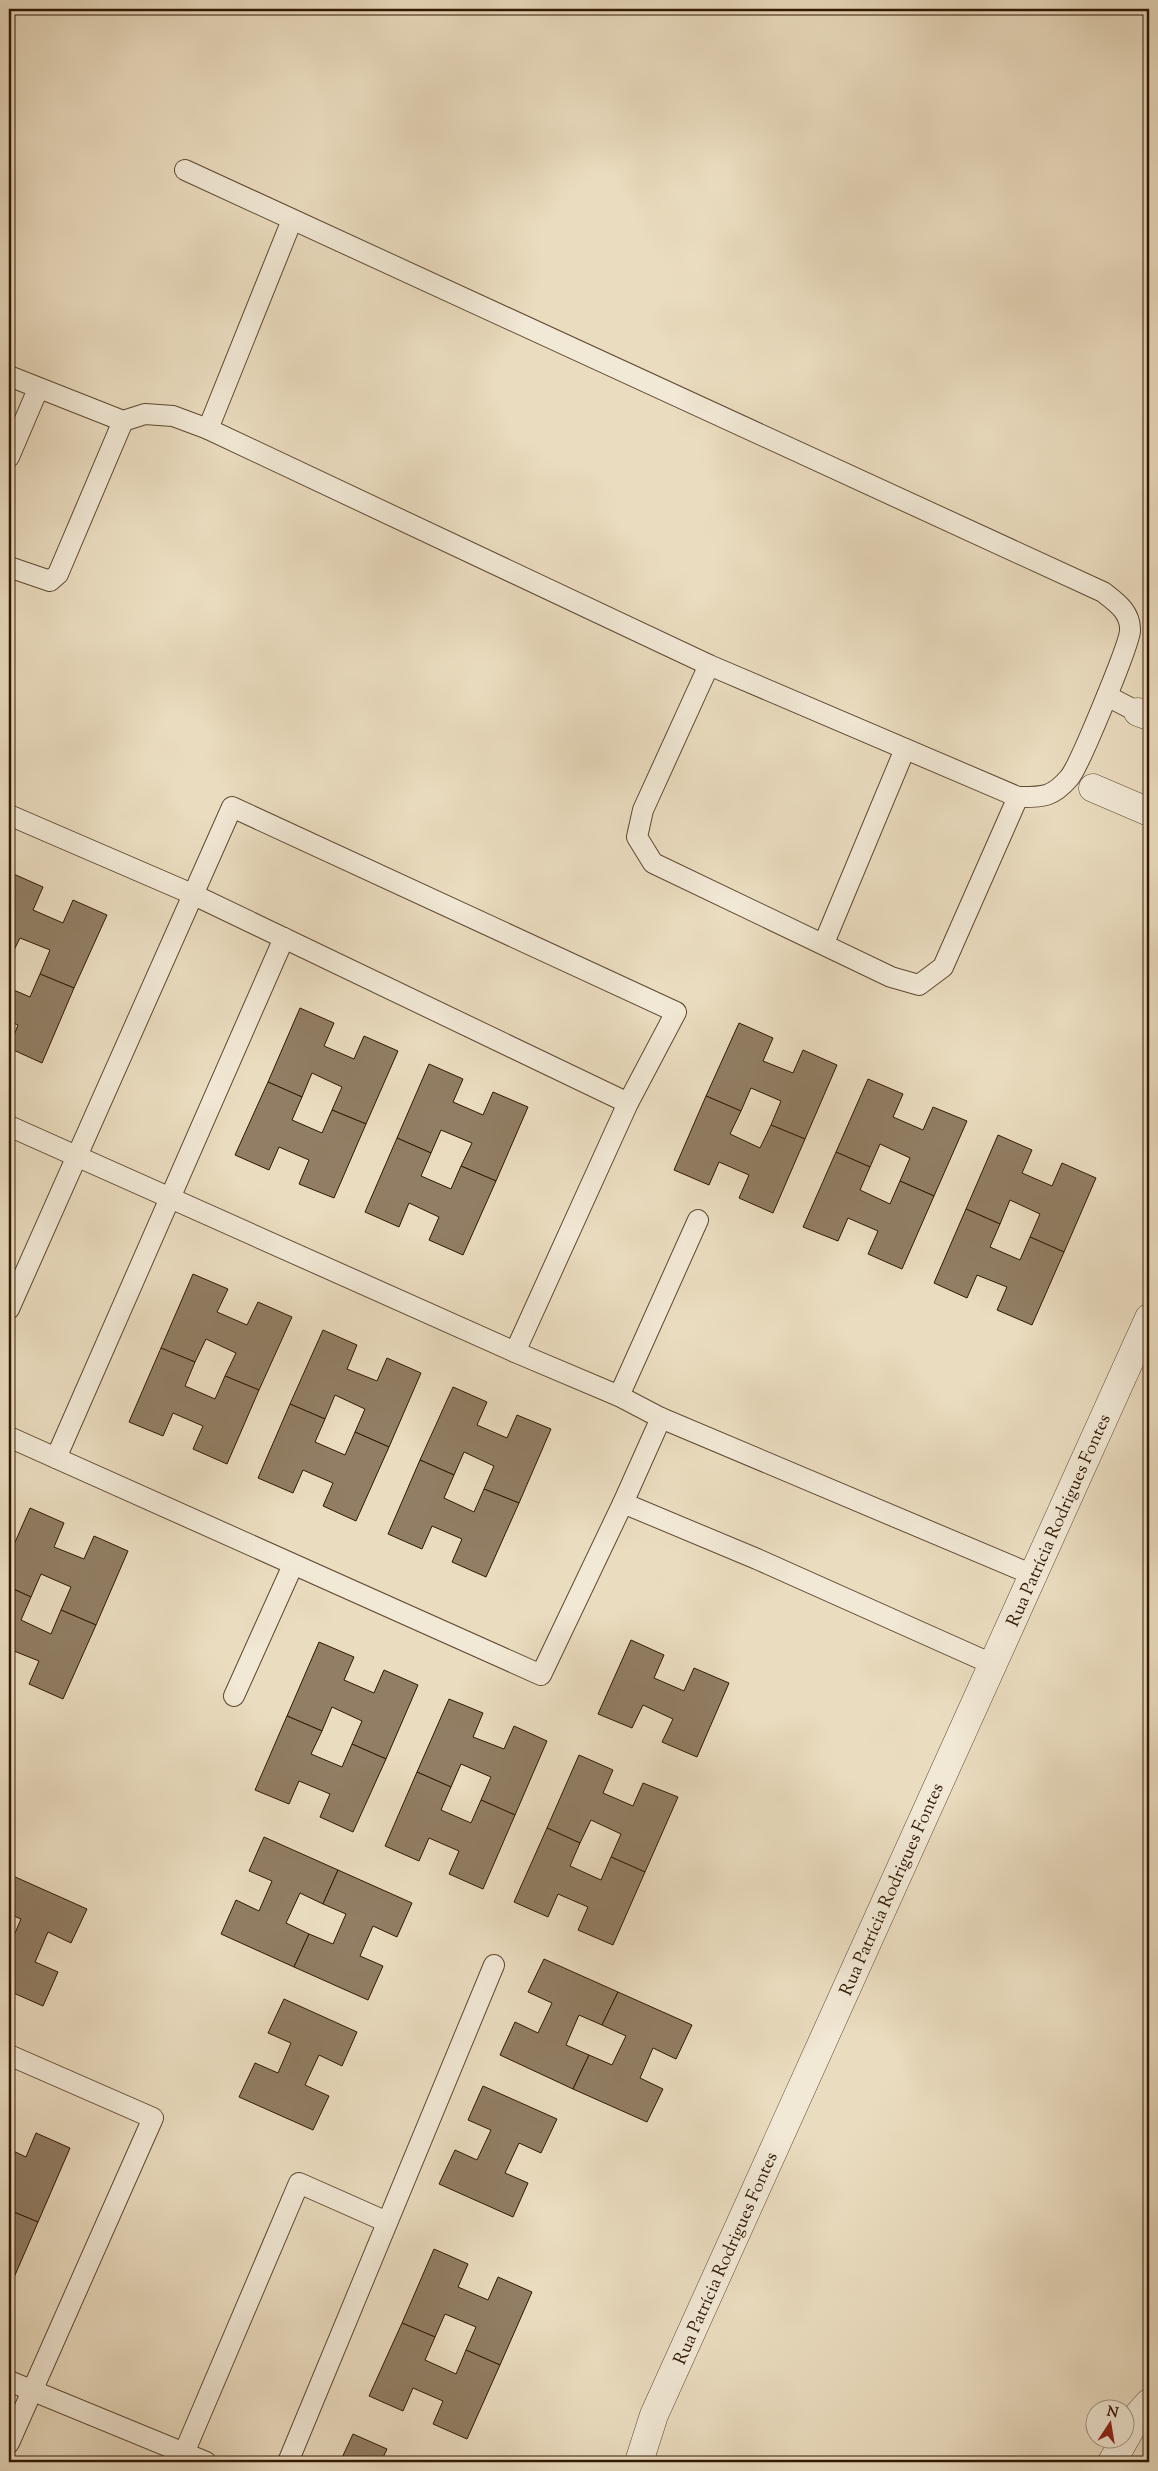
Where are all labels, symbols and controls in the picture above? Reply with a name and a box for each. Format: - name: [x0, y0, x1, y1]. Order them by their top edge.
- street label: Rua Patrícia Rodrigues Fontes: [1001, 1410, 1119, 1631]
- street label: Rua Patrícia Rodrigues Fontes: [834, 1779, 952, 2000]
- street label: Rua Patrícia Rodrigues Fontes: [668, 2148, 786, 2369]
- north arrow: [1086, 2398, 1136, 2448]
- text: N: [1105, 2402, 1120, 2424]

